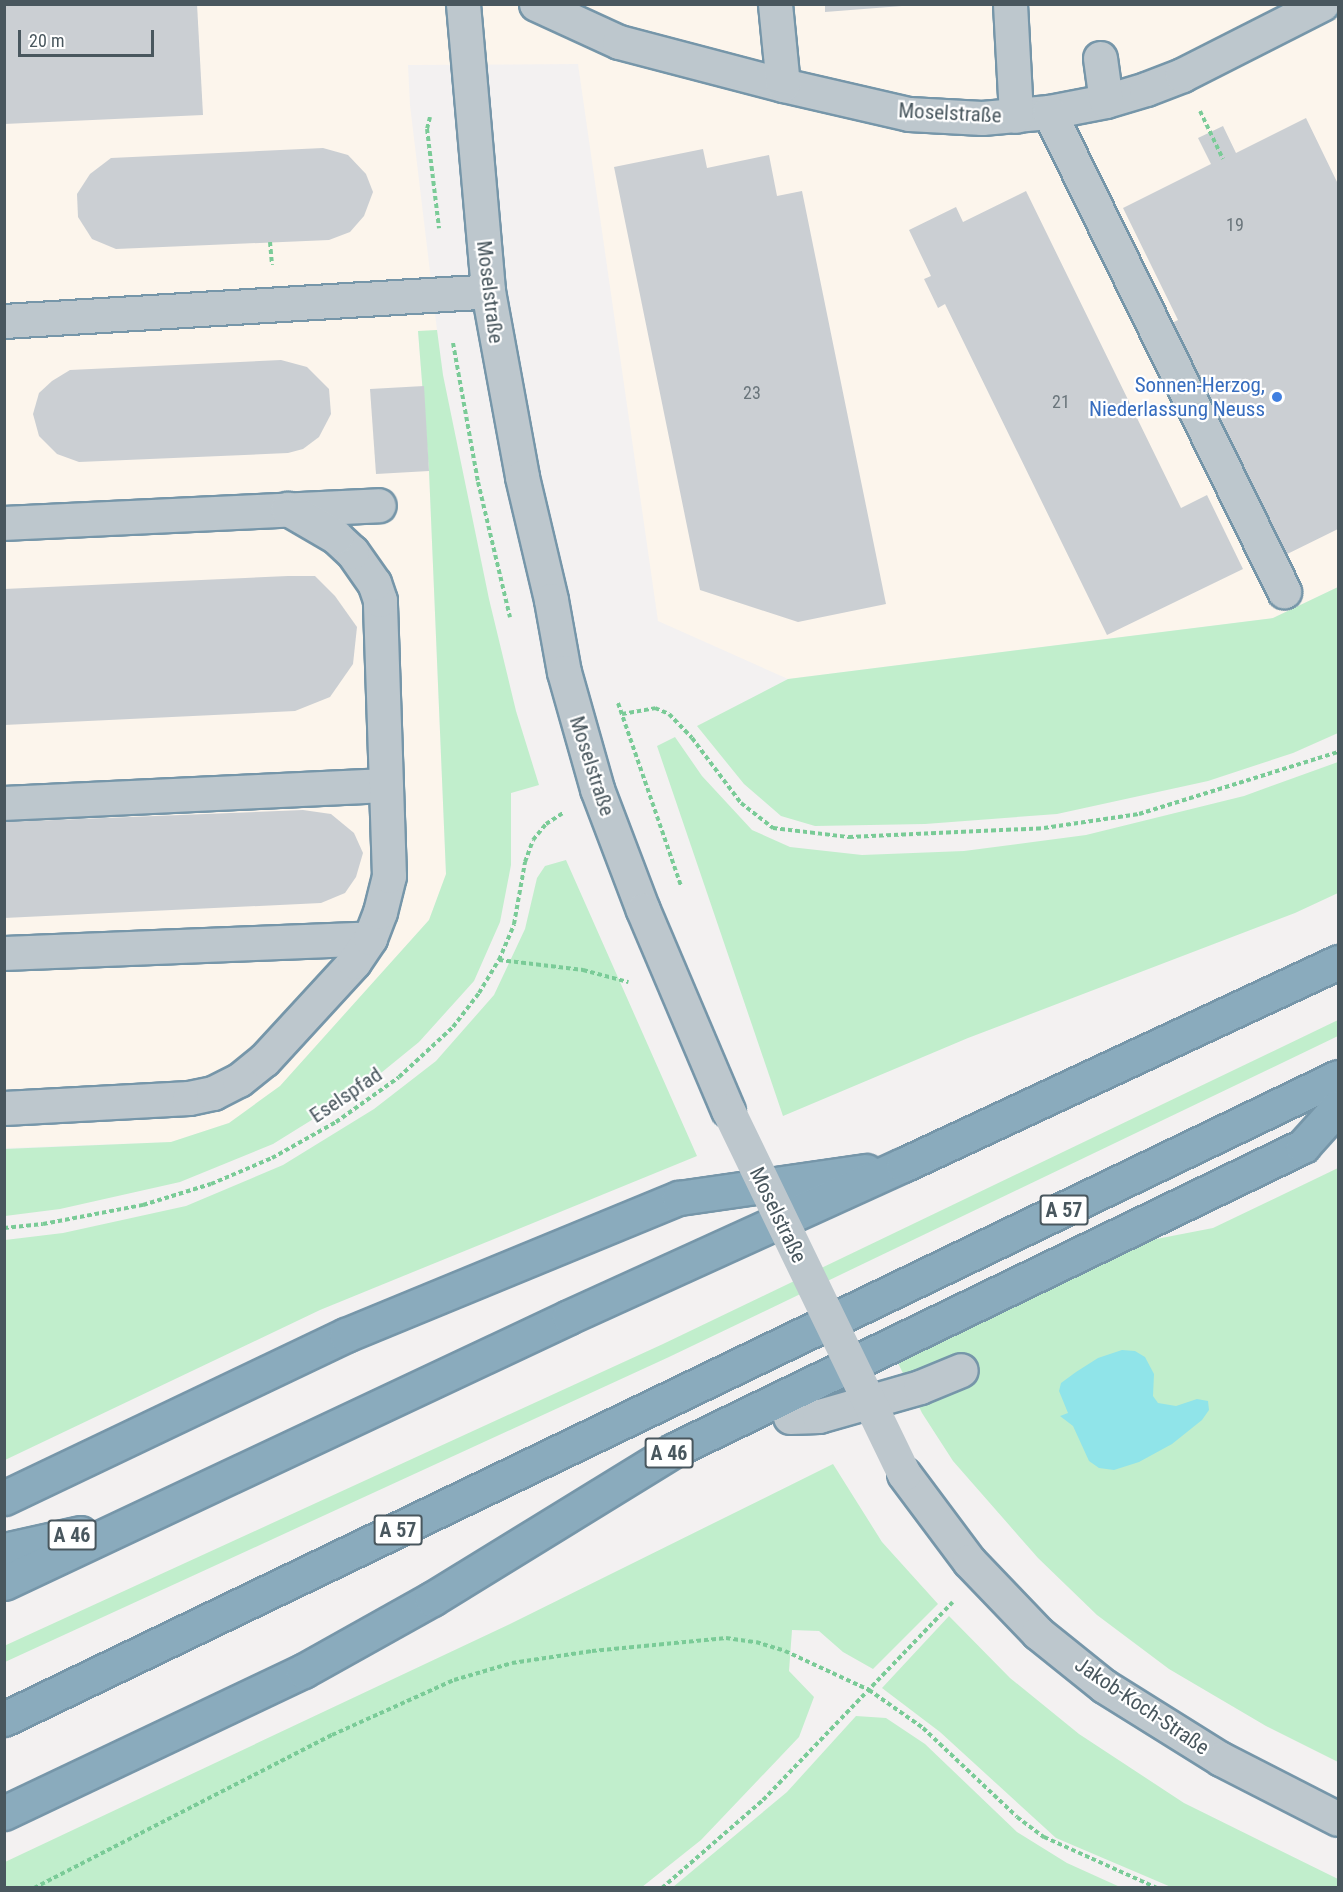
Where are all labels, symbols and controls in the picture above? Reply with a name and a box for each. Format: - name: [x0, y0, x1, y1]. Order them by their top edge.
- scale bar: [21, 18, 158, 56]
- text: 20 m: [29, 30, 64, 51]
- street label: Moselstraße: [898, 98, 1002, 128]
- house number: 19: [1226, 214, 1244, 236]
- street label: Moselstraße: [471, 239, 509, 345]
- place label: Sonnen-Herzog, Niederlassung Neuss: [1089, 372, 1265, 422]
- house number: 23: [743, 382, 761, 404]
- marker: Sonnen-Herzog, Niederlassung Neuss: [1270, 390, 1284, 404]
- house number: 21: [1052, 391, 1070, 413]
- street label: Moselstraße: [564, 713, 620, 819]
- street label: Eselspfad: [305, 1062, 387, 1128]
- street label: Moselstraße: [744, 1163, 812, 1267]
- road number: A 57: [1038, 1193, 1090, 1227]
- road number: A 46: [644, 1436, 694, 1470]
- road number: A 57: [372, 1513, 424, 1547]
- road number: A 46: [46, 1518, 98, 1552]
- street label: Jakob-Koch-Straße: [1070, 1652, 1214, 1760]

